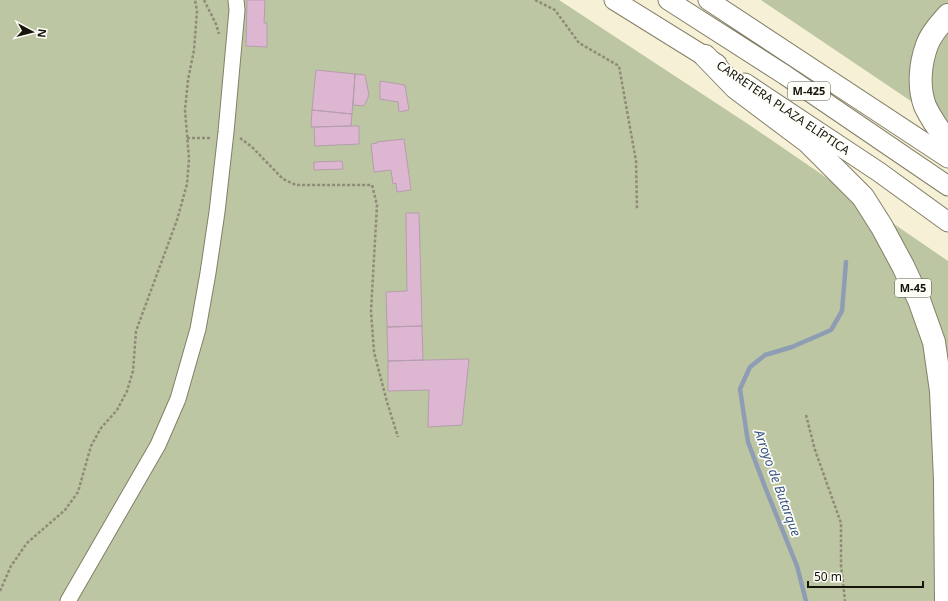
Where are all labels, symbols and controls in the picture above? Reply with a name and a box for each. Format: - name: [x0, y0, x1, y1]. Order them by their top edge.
- north arrow: [12, 12, 52, 52]
- text: N: [34, 28, 50, 39]
- street label: CARRETERA PLAZA ELÍPTICA: [713, 56, 854, 159]
- road number: M-425: [788, 82, 830, 100]
- road number: M-45: [895, 279, 931, 297]
- water label: Arroyo de Butarque: [750, 426, 806, 539]
- scale bar: [808, 563, 923, 589]
- text: 50 m: [814, 568, 842, 585]

